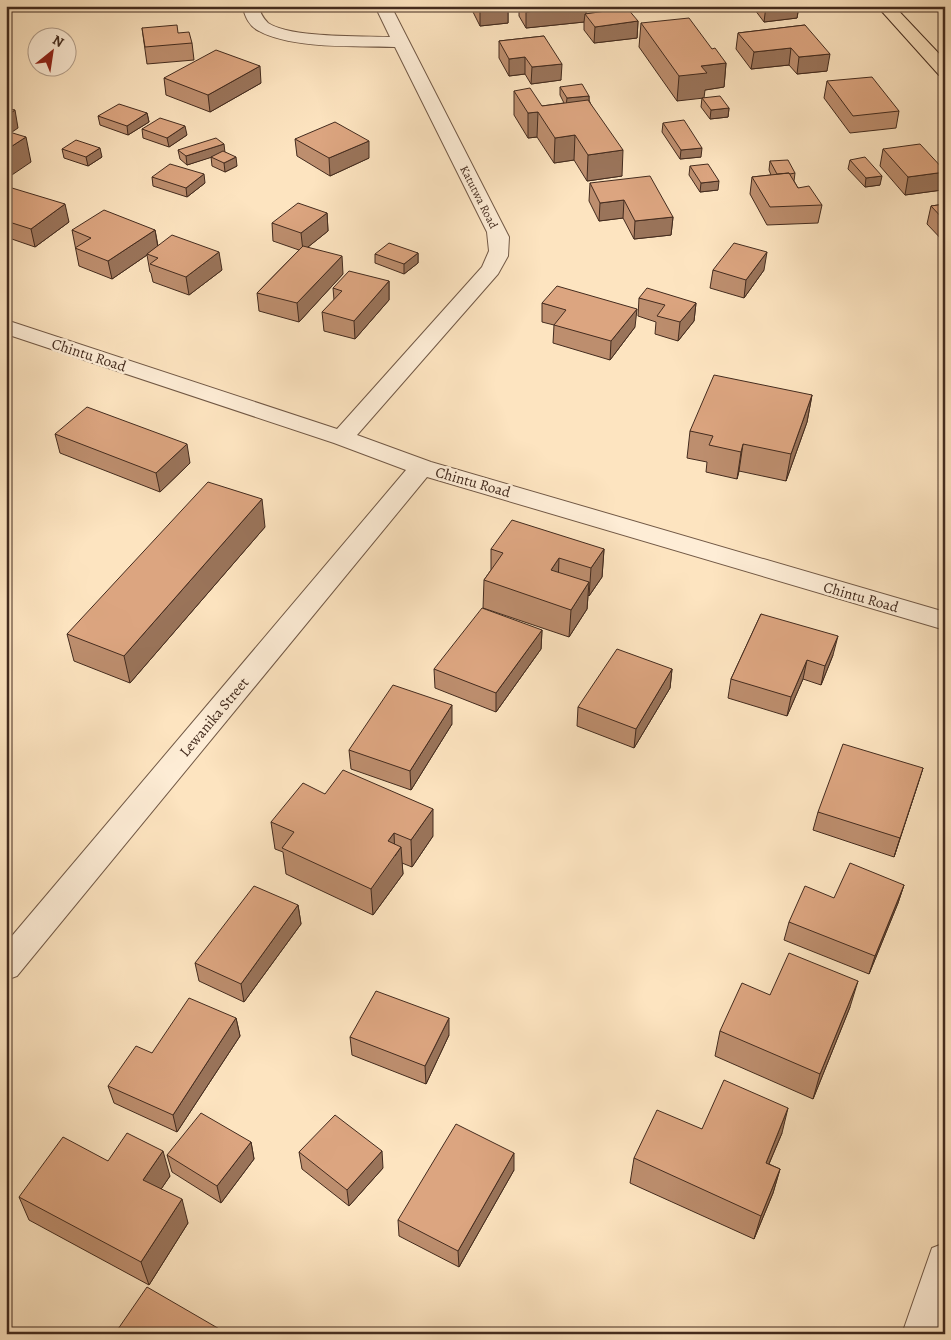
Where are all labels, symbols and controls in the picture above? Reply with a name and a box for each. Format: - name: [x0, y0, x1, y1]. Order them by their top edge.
- north arrow: [28, 28, 78, 78]
- text: N: [49, 30, 67, 52]
- street label: Katutwa Road: [456, 163, 502, 232]
- street label: Chintu Road: [49, 334, 130, 377]
- street label: Chintu Road: [433, 462, 514, 502]
- street label: Chintu Road: [821, 577, 902, 617]
- street label: Lewanika Street: [175, 673, 253, 761]

